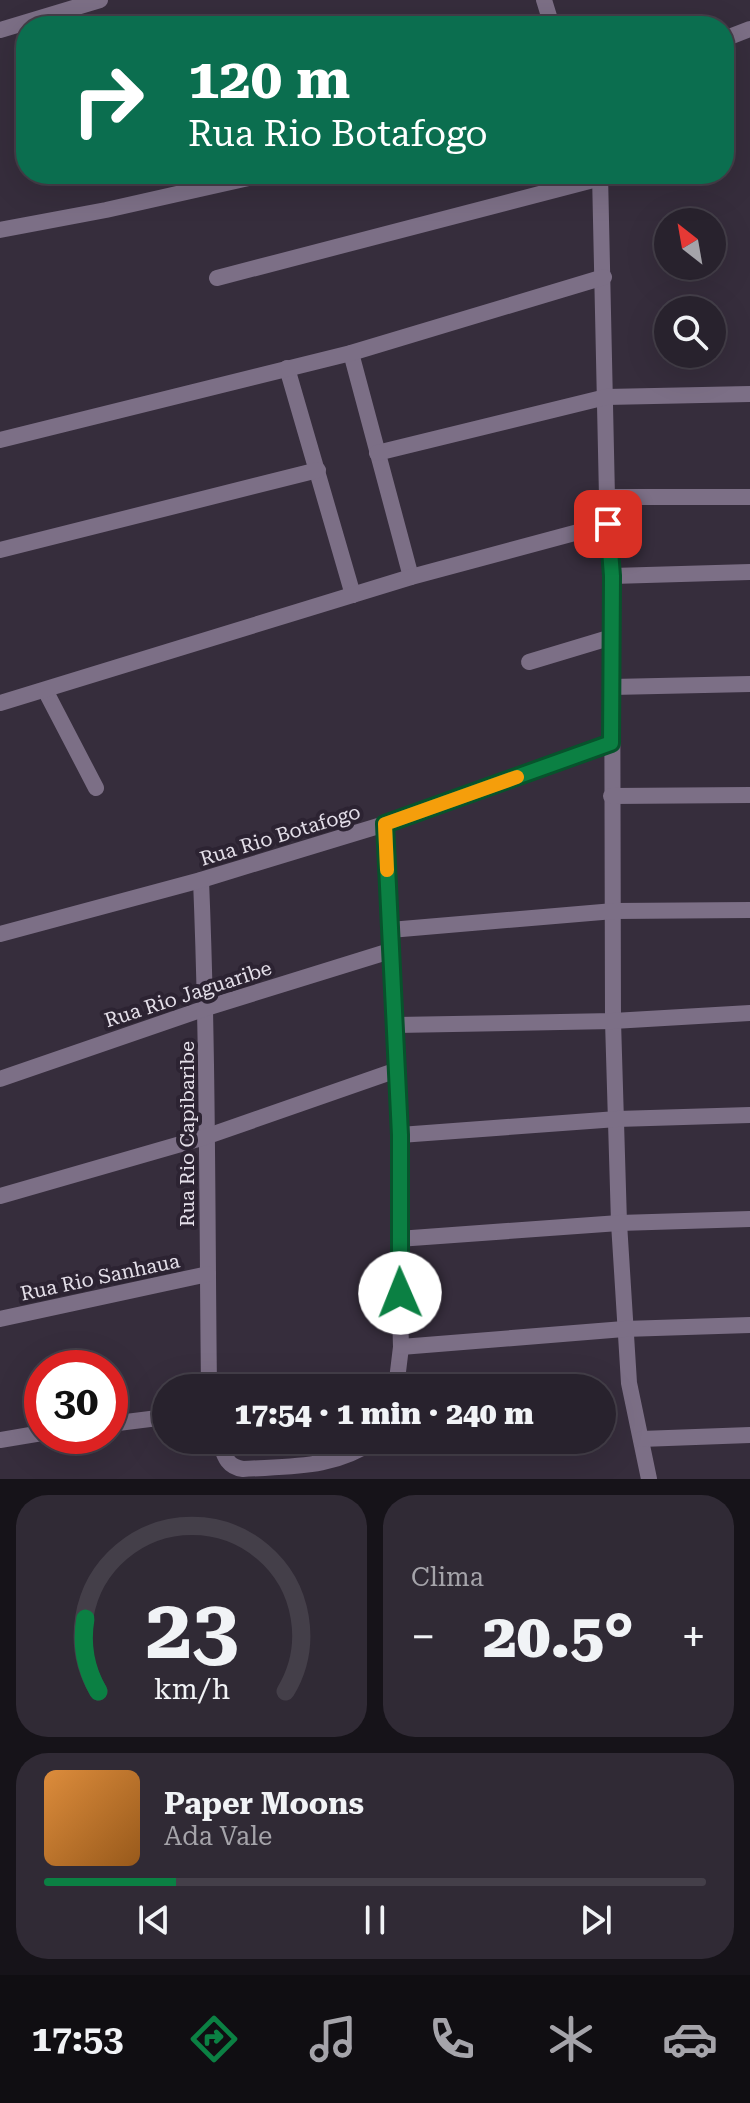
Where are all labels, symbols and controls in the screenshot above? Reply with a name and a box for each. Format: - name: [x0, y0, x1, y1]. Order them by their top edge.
- text: 120 m: [188, 46, 350, 112]
- icon: right: [56, 48, 160, 152]
- text: Rua Rio Botafogo: [188, 113, 488, 155]
- north arrow: [654, 208, 726, 280]
- map controls: [654, 208, 726, 368]
- button: search: [654, 296, 726, 368]
- pin: [574, 490, 642, 558]
- icon: arrive: [586, 502, 630, 546]
- street label: Rua Rio Botafogo: [197, 799, 363, 871]
- street label: Rua Rio Jaguaribe: [101, 956, 275, 1032]
- street label: Rua Rio Capibaribe: [175, 1041, 199, 1227]
- street label: Rua Rio Sanhaua: [18, 1248, 182, 1306]
- position arrow: [358, 1251, 442, 1335]
- speed limit sign: 30: [24, 1350, 128, 1454]
- text: 17:54 · 1 min · 240 m: [234, 1396, 534, 1431]
- text: Clima: [411, 1562, 484, 1592]
- text: 23: [145, 1581, 238, 1678]
- text: 20.5°: [483, 1601, 634, 1672]
- text: −: [411, 1611, 436, 1663]
- text: +: [681, 1611, 706, 1663]
- text: km/h: [153, 1672, 230, 1706]
- text: Paper Moons: [164, 1786, 364, 1821]
- text: Ada Vale: [164, 1821, 272, 1851]
- icon: previous: [132, 1898, 176, 1942]
- icon: pause: [353, 1898, 397, 1942]
- icon: next: [574, 1898, 618, 1942]
- icon: directions: [186, 2011, 242, 2067]
- icon: music: [305, 2011, 361, 2067]
- icon: phone: [424, 2011, 480, 2067]
- icon: climate: [543, 2011, 599, 2067]
- icon: car: [662, 2011, 718, 2067]
- text: 17:53: [32, 2018, 123, 2060]

